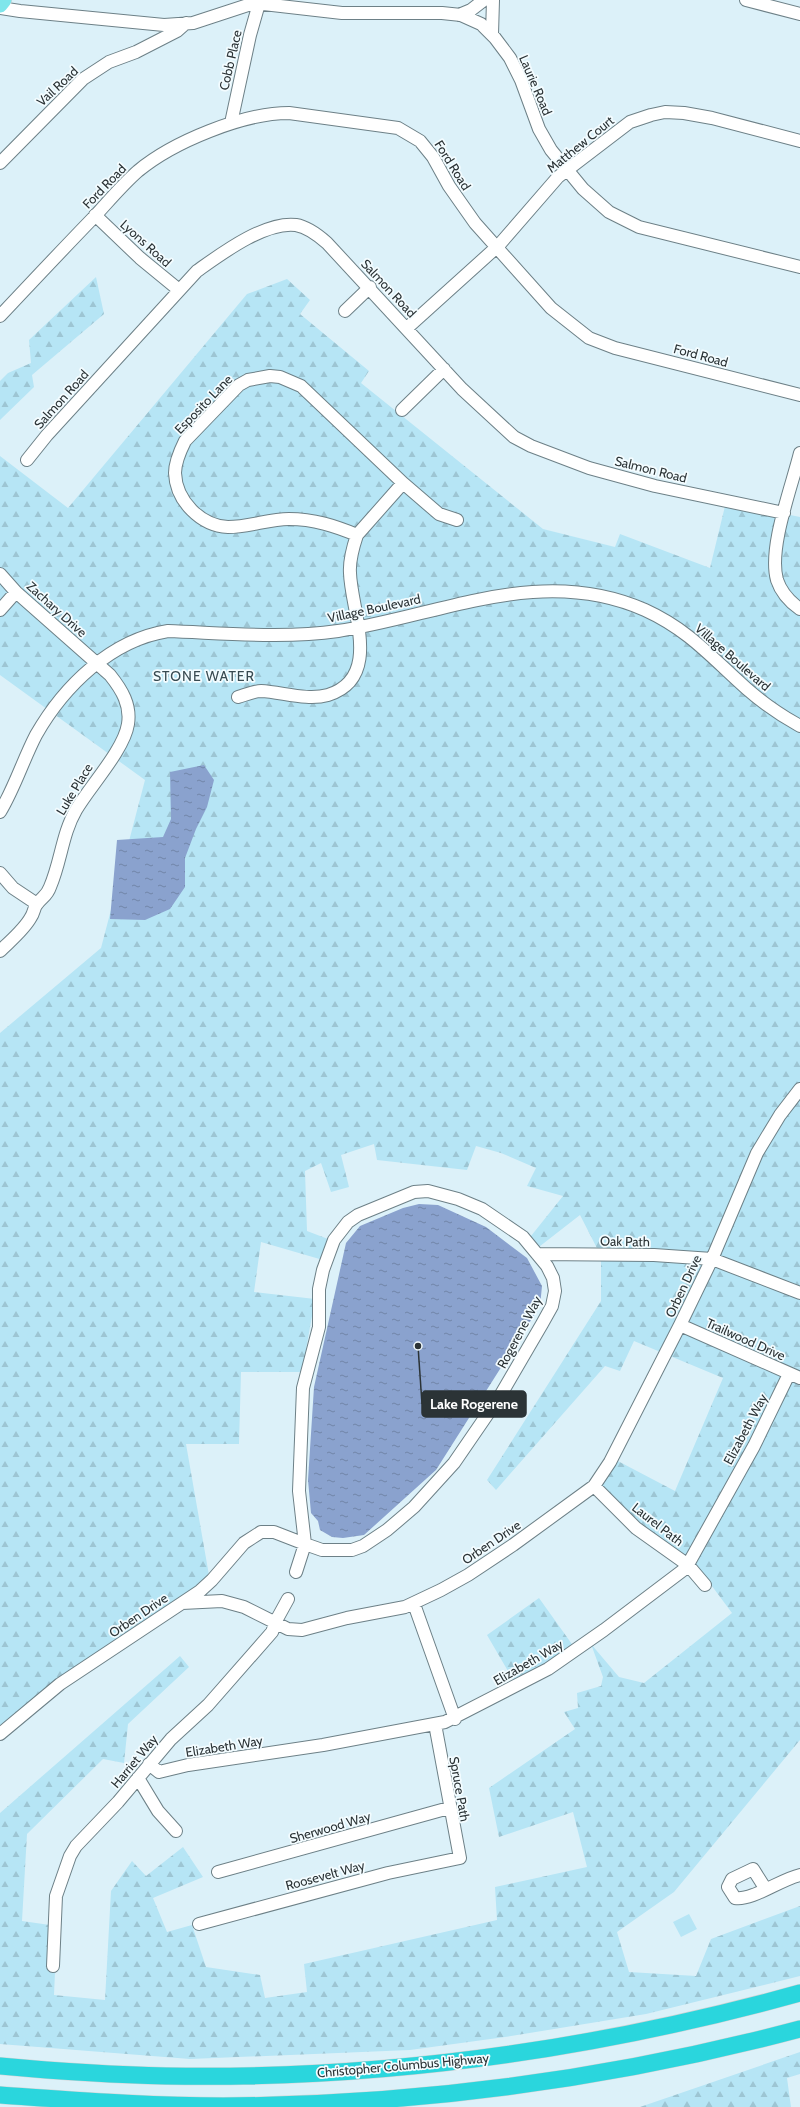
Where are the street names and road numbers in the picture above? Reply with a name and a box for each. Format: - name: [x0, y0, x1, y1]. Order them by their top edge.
- street label: Cobb Place: [215, 28, 245, 92]
- street label: Laurie Road: [516, 52, 556, 118]
- street label: Vail Road: [33, 63, 81, 109]
- street label: Matthew Court: [543, 112, 617, 176]
- street label: Ford Road: [431, 137, 475, 193]
- street label: Ford Road: [79, 160, 129, 212]
- street label: Lyons Road: [117, 216, 175, 270]
- street label: Salmon Road: [358, 256, 420, 320]
- street label: Ford Road: [672, 340, 730, 370]
- street label: Salmon Road: [30, 366, 92, 432]
- street label: Esposito Lane: [171, 371, 235, 437]
- street label: Salmon Road: [613, 452, 689, 486]
- street label: Zachary Drive: [24, 578, 91, 640]
- street label: Village Boulevard: [326, 590, 422, 626]
- street label: Village Boulevard: [692, 620, 774, 694]
- street label: Luke Place: [52, 760, 96, 818]
- street label: Oak Path: [600, 1233, 650, 1249]
- street label: Orben Drive: [662, 1252, 705, 1320]
- street label: Rogerene Way: [493, 1293, 545, 1371]
- street label: Trailwood Drive: [704, 1314, 788, 1364]
- street label: Elizabeth Way: [720, 1390, 771, 1467]
- street label: Laurel Path: [629, 1499, 687, 1549]
- street label: Orben Drive: [459, 1516, 524, 1567]
- street label: Orben Drive: [106, 1589, 171, 1640]
- street label: Elizabeth Way: [490, 1635, 566, 1688]
- street label: Harriet Way: [107, 1731, 161, 1791]
- street label: Elizabeth Way: [184, 1732, 264, 1760]
- street label: Spruce Path: [446, 1755, 474, 1823]
- street label: Sherwood Way: [288, 1808, 373, 1846]
- street label: Roosevelt Way: [284, 1857, 367, 1893]
- street label: Christopher Columbus Highway: [316, 2049, 490, 2080]

